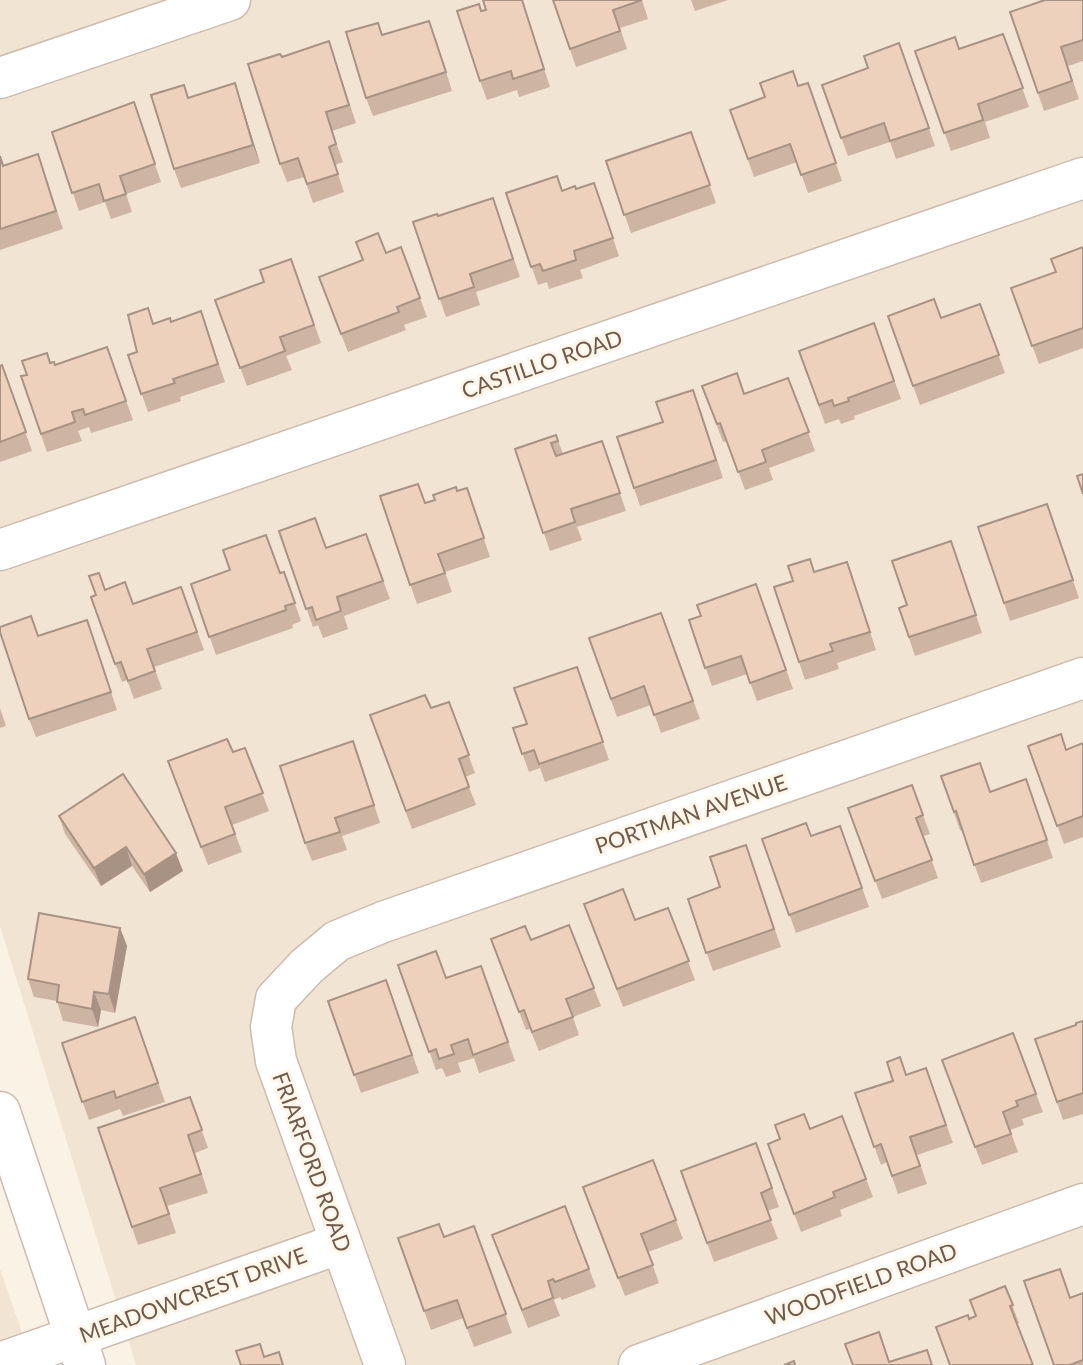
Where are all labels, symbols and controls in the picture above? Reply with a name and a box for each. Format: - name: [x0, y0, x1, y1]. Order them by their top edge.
- street label: CASTILLO ROAD: [458, 323, 626, 404]
- street label: PORTMAN AVENUE: [591, 768, 790, 859]
- street label: FRIARFORD ROAD: [267, 1068, 358, 1256]
- street label: WOODFIELD ROAD: [761, 1236, 960, 1331]
- street label: MEADOWCREST DRIVE: [75, 1241, 310, 1348]

